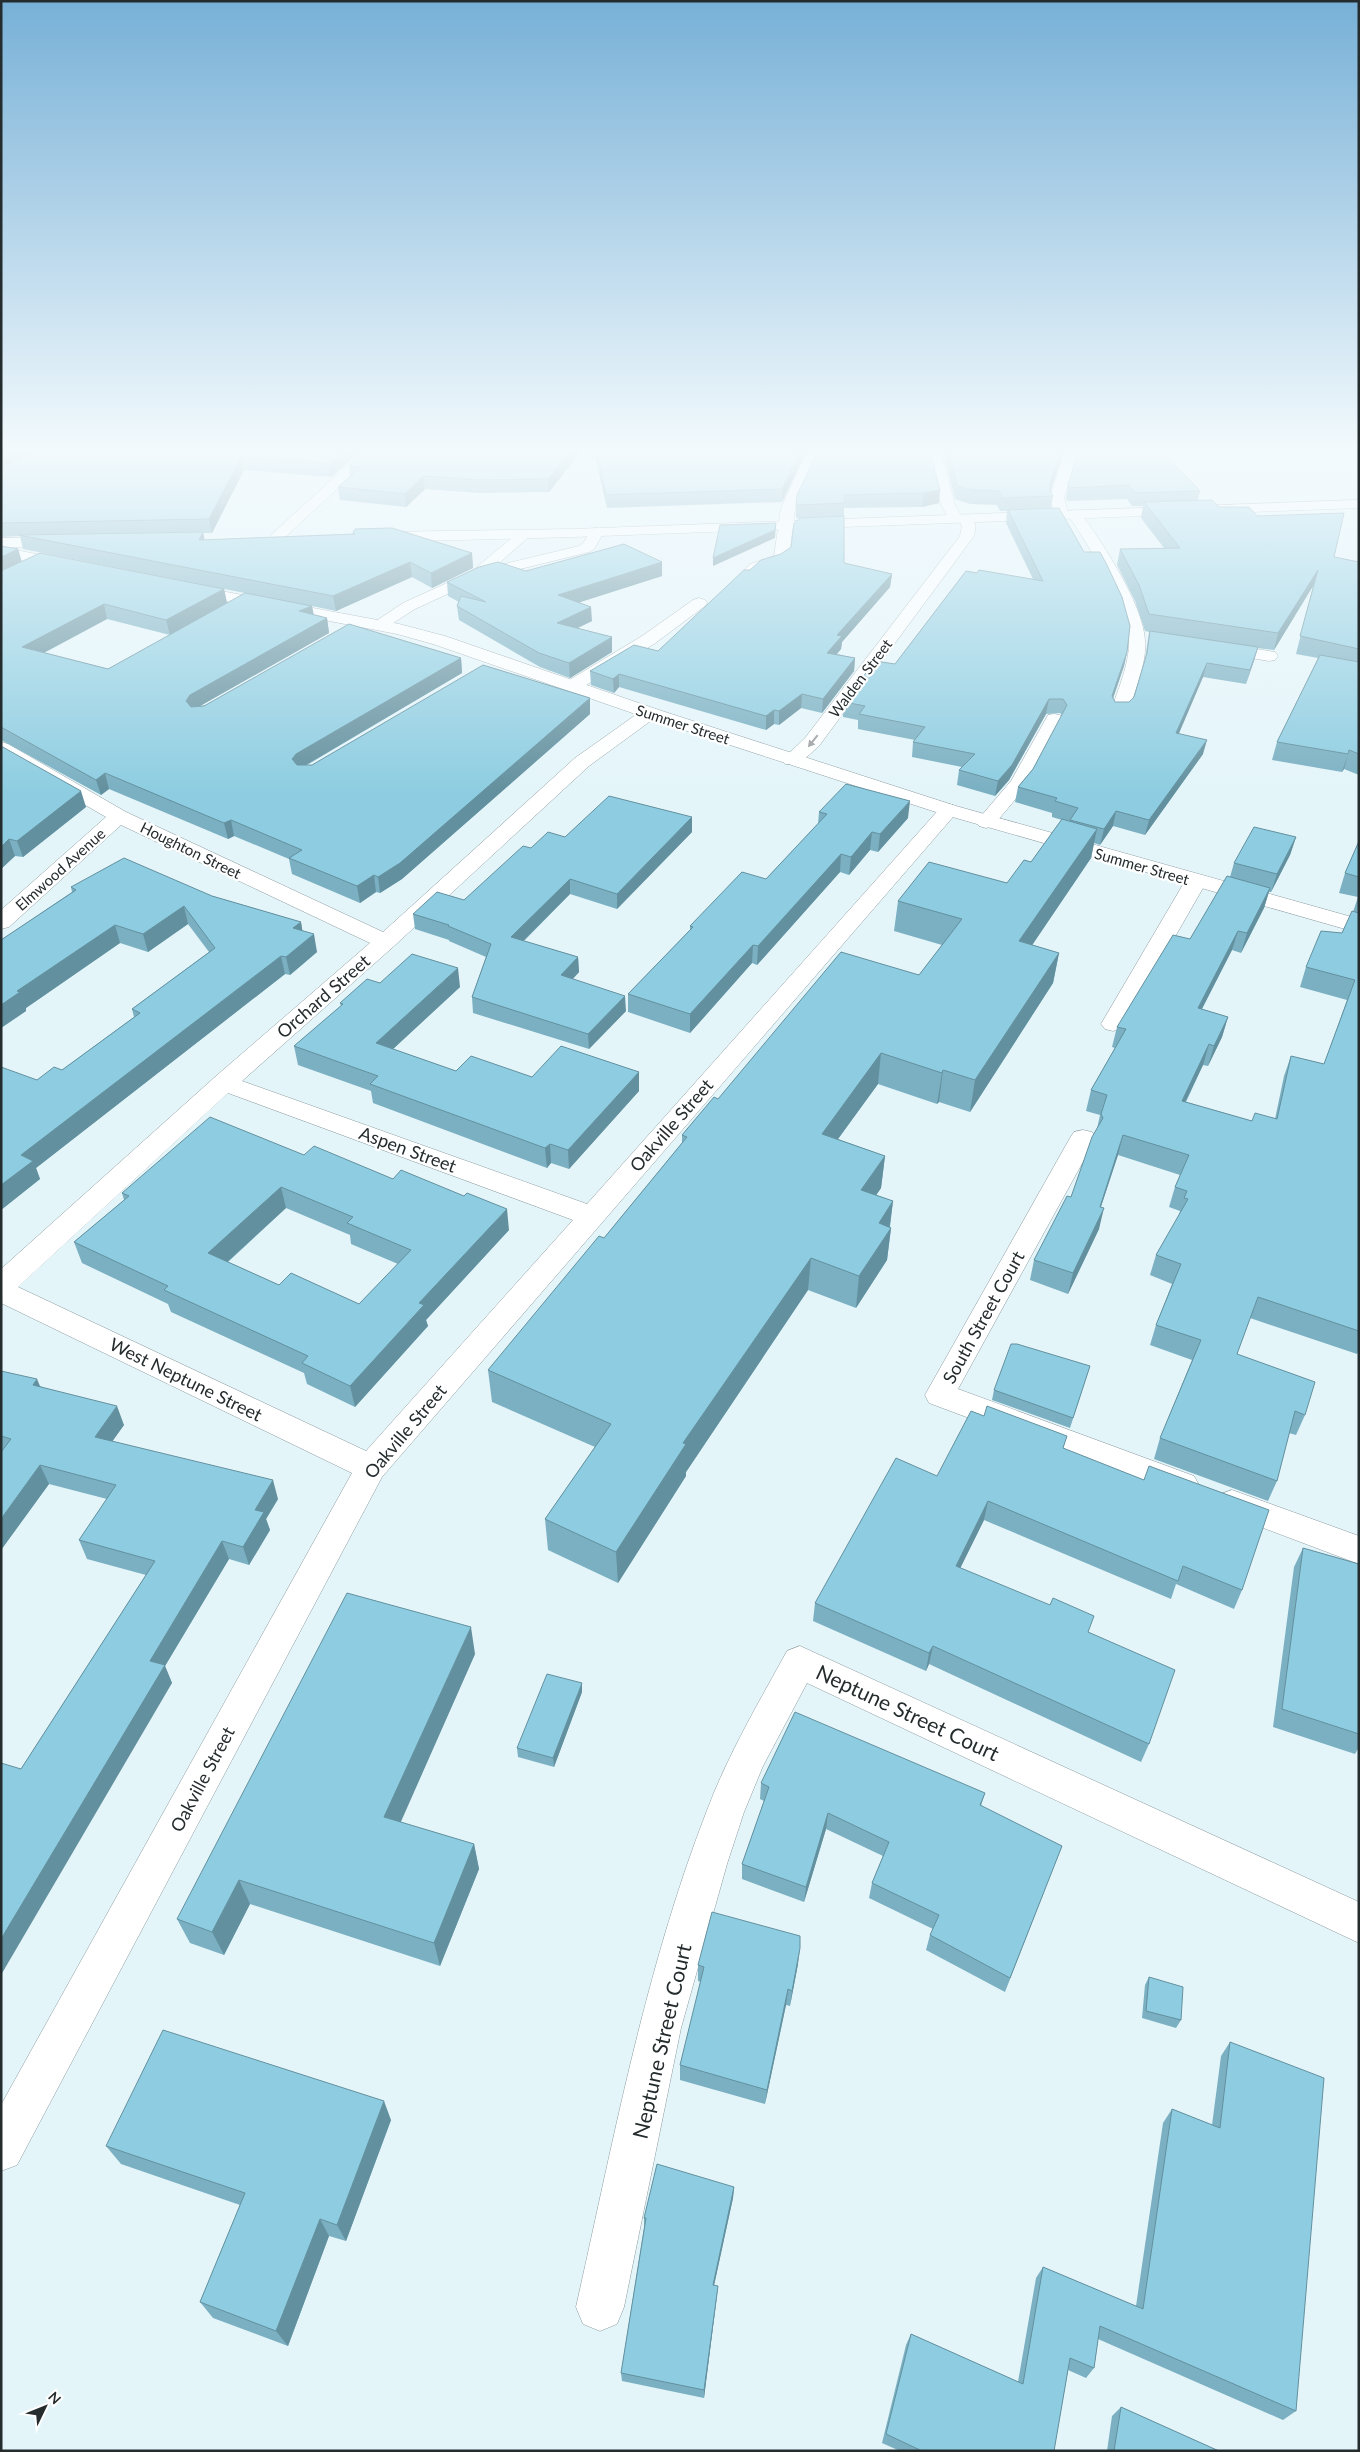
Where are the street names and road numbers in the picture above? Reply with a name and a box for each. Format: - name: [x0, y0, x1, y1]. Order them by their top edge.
- street label: Walden Street: [825, 635, 896, 721]
- street label: Summer Street: [634, 700, 733, 748]
- street label: Houghton Street: [138, 818, 245, 882]
- street label: Elmwood Avenue: [11, 824, 109, 914]
- street label: Summer Street: [1093, 844, 1192, 888]
- street label: Orchard Street: [272, 949, 375, 1042]
- street label: Oakville Street: [625, 1074, 718, 1176]
- street label: Aspen Street: [356, 1121, 460, 1177]
- street label: South Street Court: [937, 1246, 1029, 1387]
- street label: West Neptune Street: [106, 1333, 266, 1426]
- street label: Oakville Street: [359, 1379, 451, 1482]
- street label: Neptune Street Court: [812, 1659, 1004, 1766]
- street label: Oakville Street: [165, 1722, 239, 1835]
- street label: Neptune Street Court: [626, 1941, 696, 2141]

